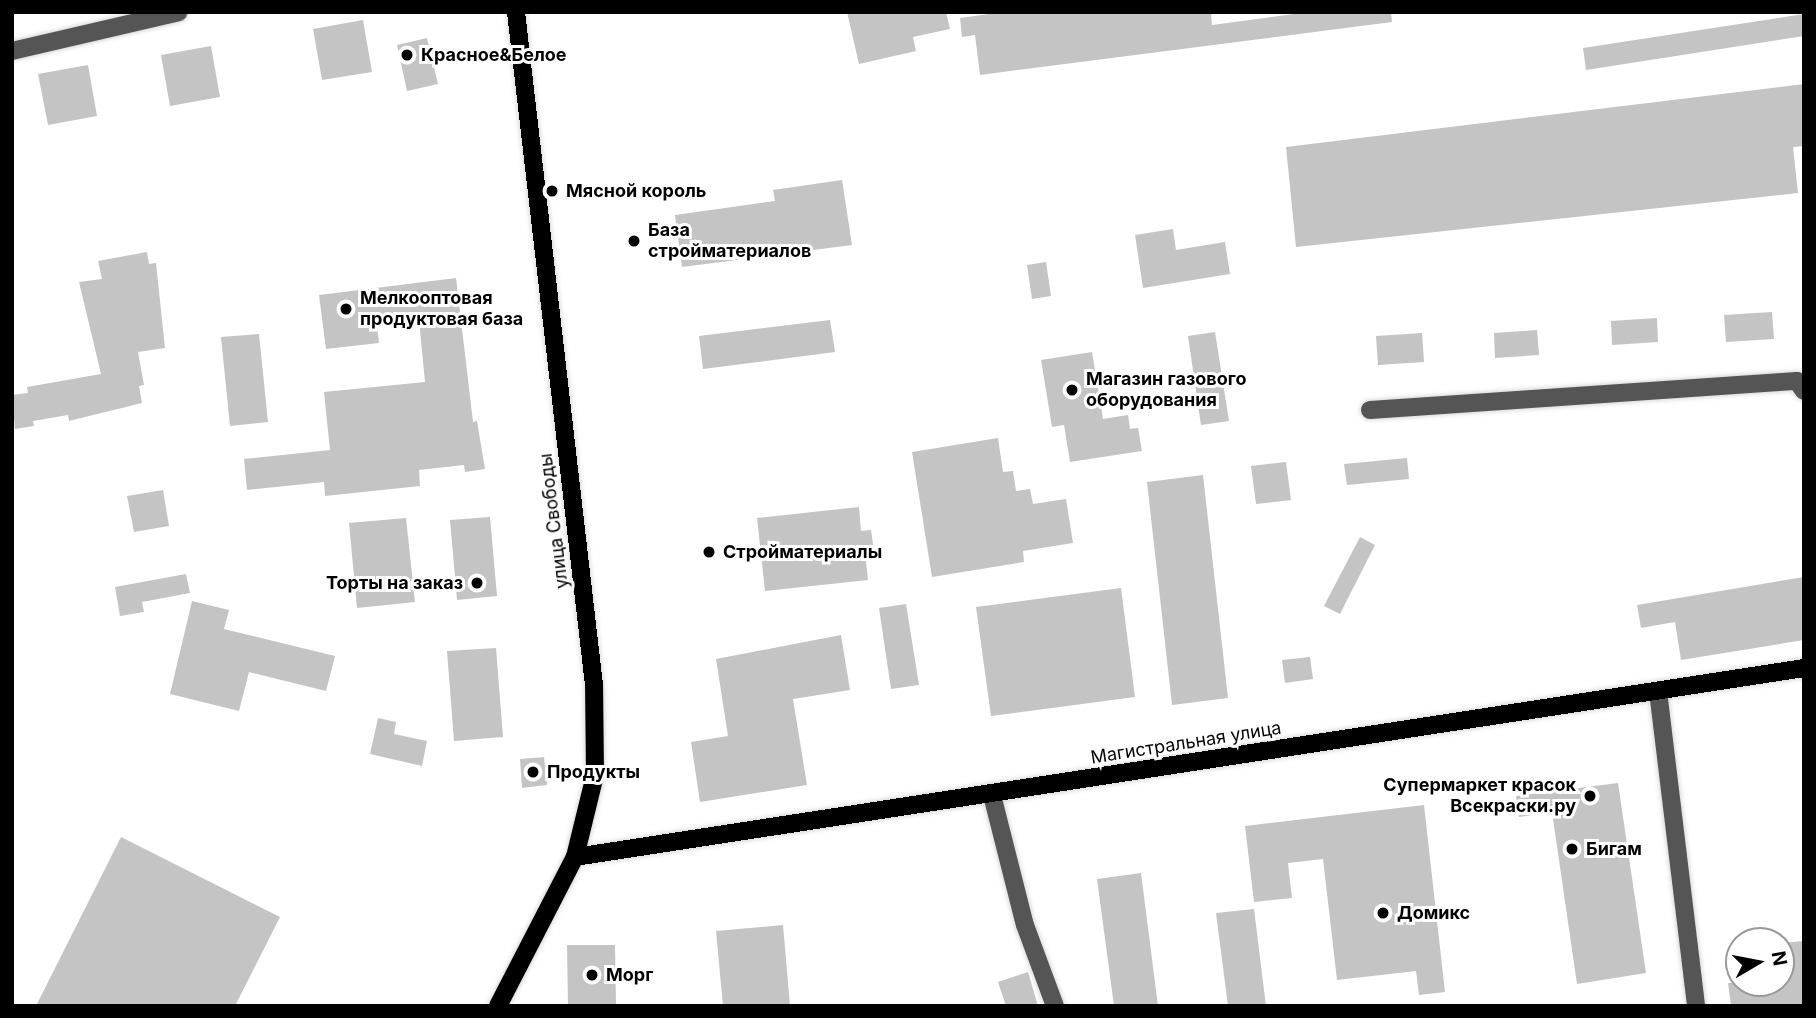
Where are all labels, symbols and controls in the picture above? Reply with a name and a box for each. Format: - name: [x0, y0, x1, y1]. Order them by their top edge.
- place label: Красное&Белое: [421, 44, 567, 66]
- marker: Красное&Белое: [399, 47, 415, 63]
- place label: Мясной король: [566, 180, 706, 202]
- marker: Мясной король: [544, 183, 560, 199]
- place label: База стройматериалов: [648, 220, 811, 262]
- marker: База стройматериалов: [626, 233, 642, 249]
- place label: Мелкооптовая продуктовая база: [360, 288, 523, 330]
- marker: Мелкооптовая продуктовая база: [338, 301, 354, 317]
- place label: Магазин газового оборудования: [1086, 369, 1246, 412]
- marker: Магазин газового оборудования: [1064, 382, 1080, 398]
- street label: улица Свободы: [535, 452, 573, 590]
- place label: Стройматериалы: [723, 541, 882, 563]
- marker: Стройматериалы: [701, 544, 717, 560]
- place label: Торты на заказ: [326, 572, 463, 594]
- marker: Торты на заказ: [469, 575, 485, 591]
- street label: Магистральная улица: [1089, 717, 1283, 769]
- place label: Продукты: [547, 761, 640, 783]
- marker: Продукты: [525, 764, 541, 780]
- place label: Супермаркет красок Всекраски.ру: [1383, 775, 1576, 818]
- marker: Супермаркет красок Всекраски.ру: [1582, 788, 1598, 804]
- place label: Бигам: [1586, 838, 1642, 860]
- marker: Бигам: [1564, 841, 1580, 857]
- place label: Домикс: [1397, 902, 1470, 924]
- marker: Домикс: [1375, 905, 1391, 921]
- north arrow: [1725, 927, 1795, 997]
- text: N: [1767, 949, 1792, 968]
- place label: Морг: [606, 964, 653, 986]
- marker: Морг: [584, 967, 600, 983]

